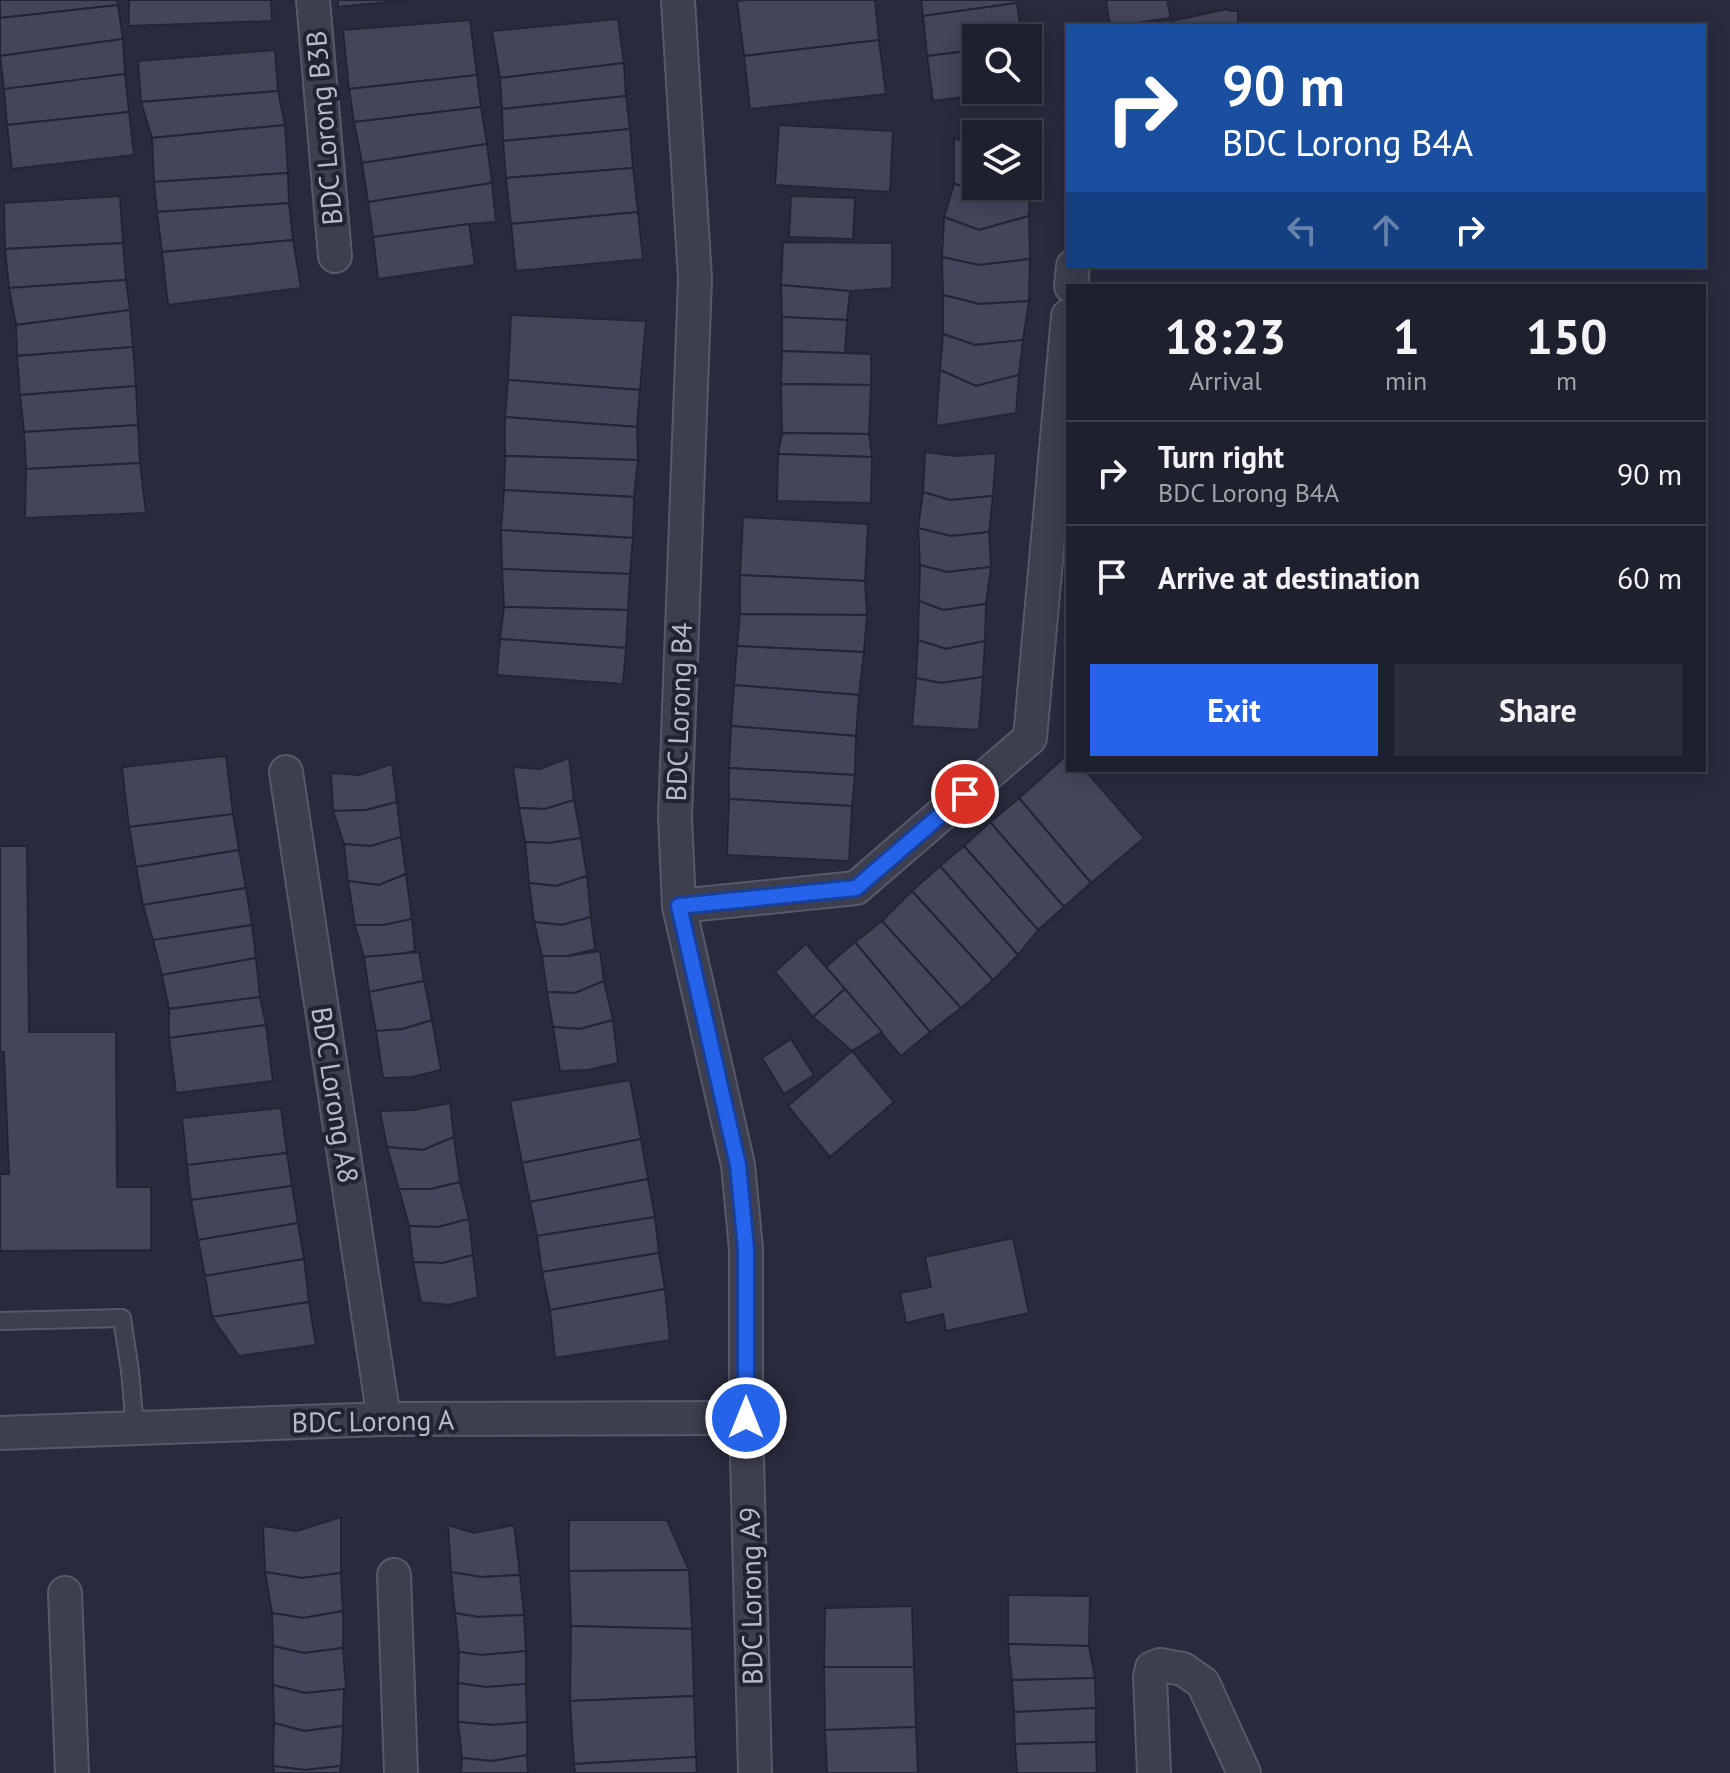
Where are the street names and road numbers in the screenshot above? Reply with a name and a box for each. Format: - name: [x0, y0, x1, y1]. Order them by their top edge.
- street label: BDC Lorong B3B: [297, 29, 350, 227]
- street label: BDC Lorong B4: [657, 622, 700, 802]
- street label: BDC Lorong A8: [303, 1004, 368, 1186]
- street label: BDC Lorong A: [291, 1401, 455, 1440]
- street label: BDC Lorong A9: [730, 1507, 771, 1685]

